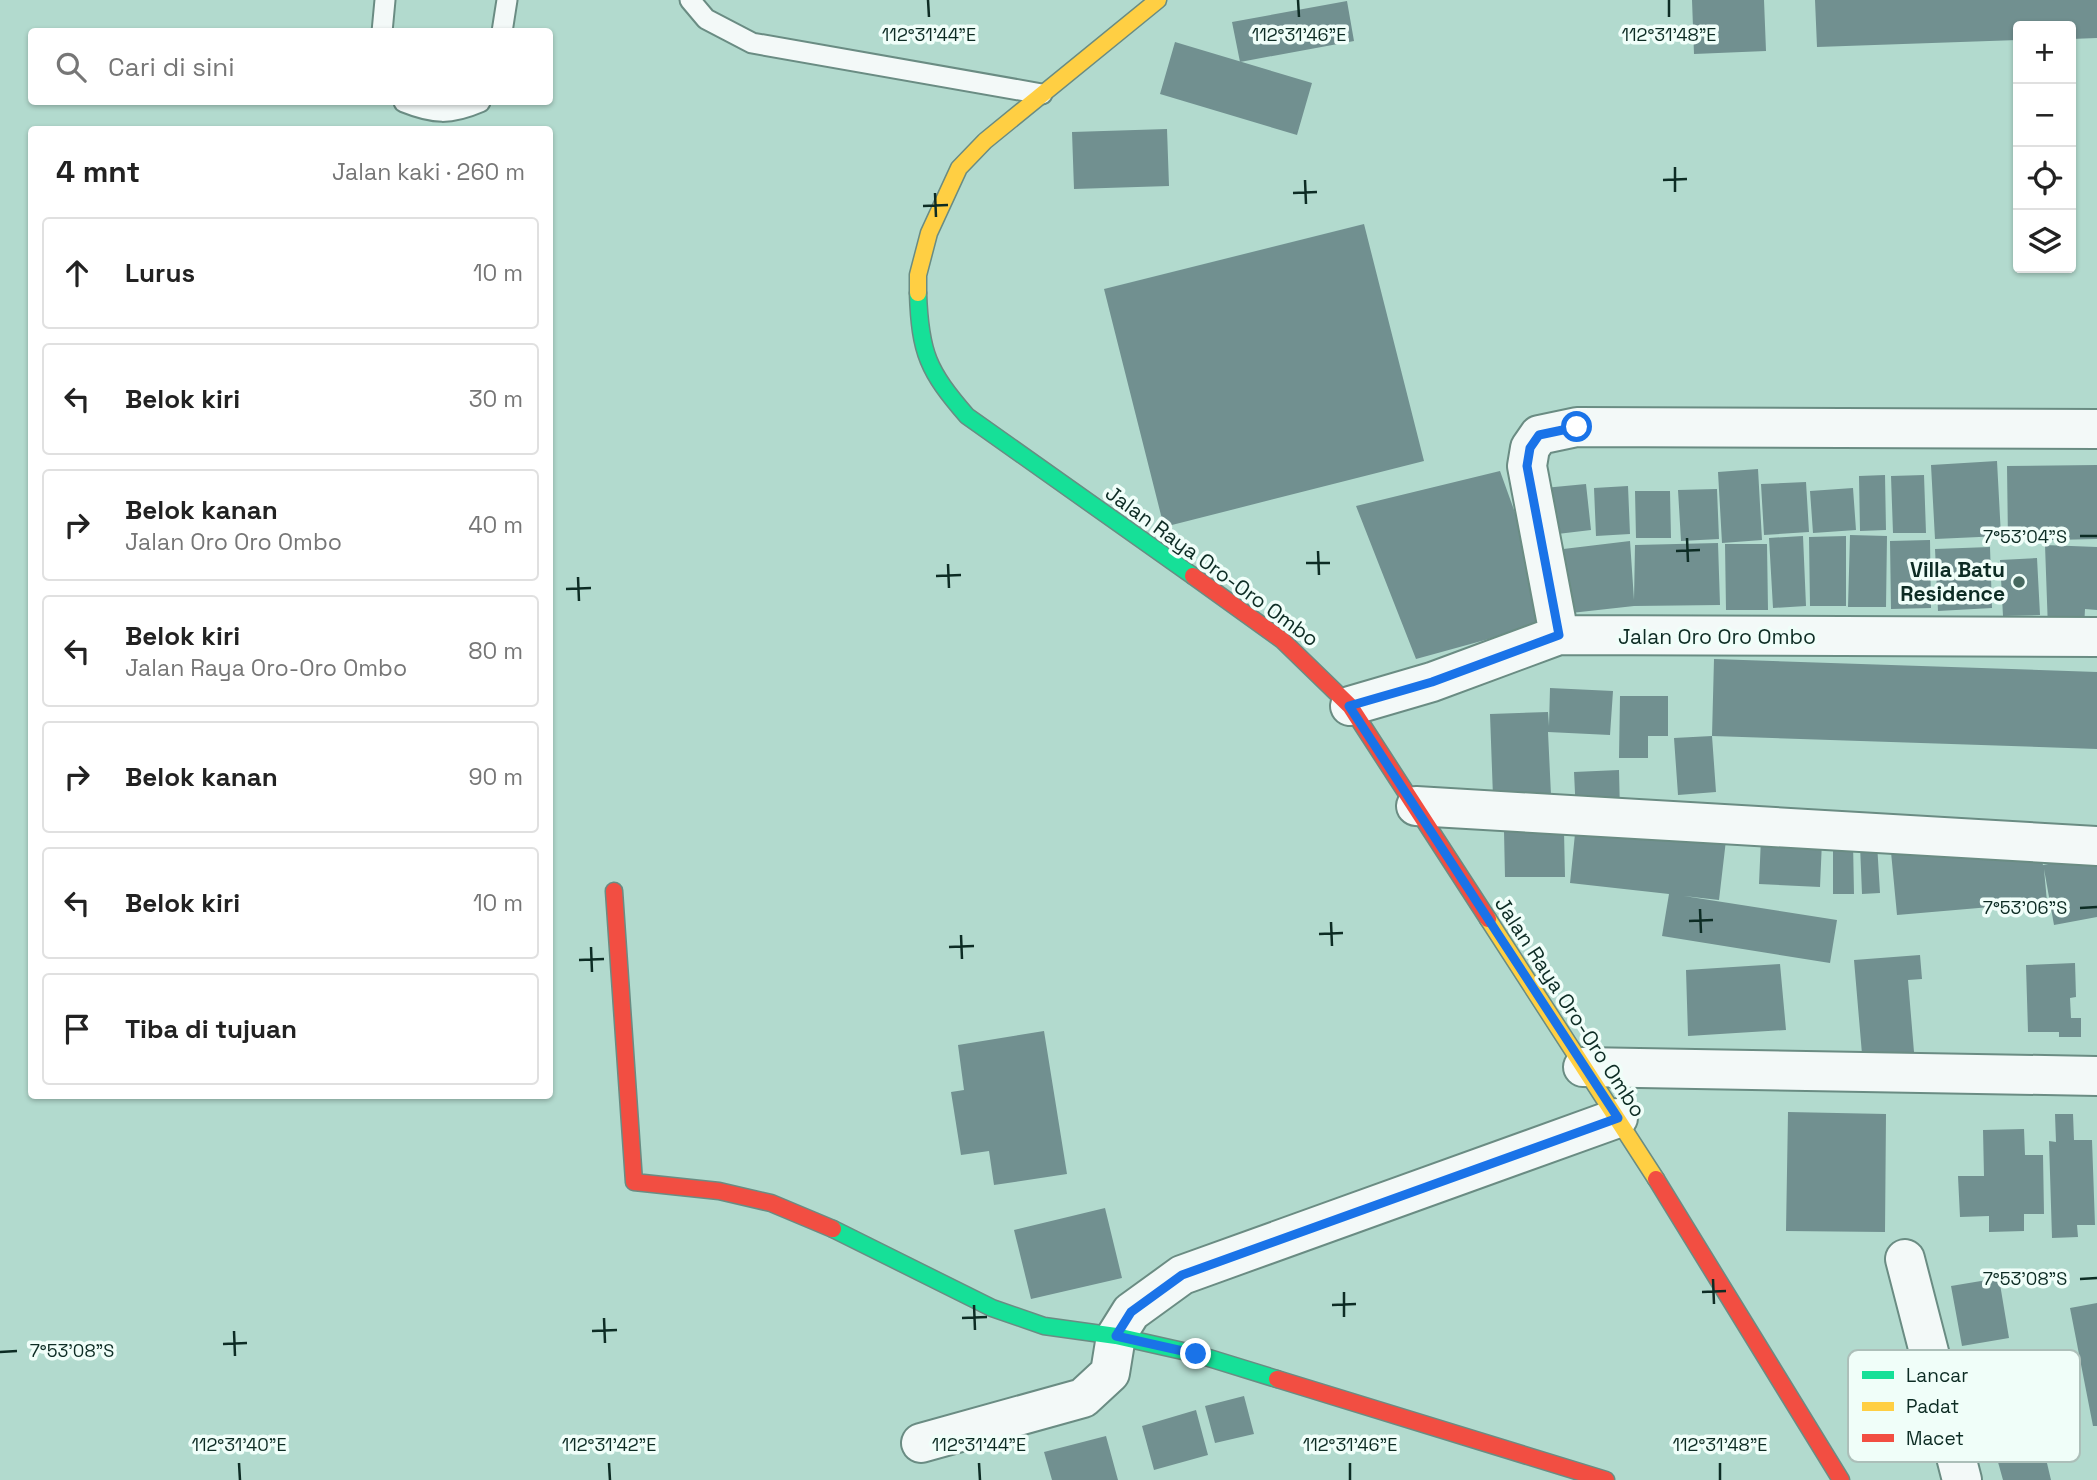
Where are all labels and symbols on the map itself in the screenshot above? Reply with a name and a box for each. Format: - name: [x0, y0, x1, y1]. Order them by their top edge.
- text: 112°31'44"E: [882, 23, 976, 46]
- text: 112°31'46"E: [1252, 23, 1346, 46]
- text: 112°31'48"E: [1622, 23, 1716, 46]
- route start: [1561, 411, 1592, 442]
- street label: Jalan Raya Oro-Oro Ombo: [1100, 479, 1324, 652]
- text: 7°53'04"S: [1983, 525, 2067, 548]
- place label: Villa Batu Residence: [1900, 556, 2005, 607]
- marker: Villa Batu Residence: [2011, 574, 2027, 590]
- street label: Jalan Oro Oro Ombo: [1618, 623, 1816, 650]
- street label: Jalan Raya Oro-Oro Ombo: [1489, 891, 1652, 1122]
- text: 7°53'06"S: [1983, 896, 2067, 919]
- text: 7°53'08"S: [1983, 1267, 2067, 1290]
- route end: [1180, 1338, 1211, 1369]
- text: 7°53'08"S: [30, 1339, 114, 1362]
- legend: [1848, 1350, 2080, 1462]
- text: Lancar: [1906, 1363, 1968, 1388]
- text: Padat: [1906, 1394, 1959, 1419]
- text: Macet: [1906, 1426, 1964, 1451]
- text: 112°31'40"E: [191, 1433, 287, 1456]
- text: 112°31'42"E: [562, 1433, 656, 1456]
- text: 112°31'44"E: [932, 1433, 1026, 1456]
- text: 112°31'46"E: [1303, 1433, 1397, 1456]
- text: 112°31'48"E: [1673, 1433, 1767, 1456]

